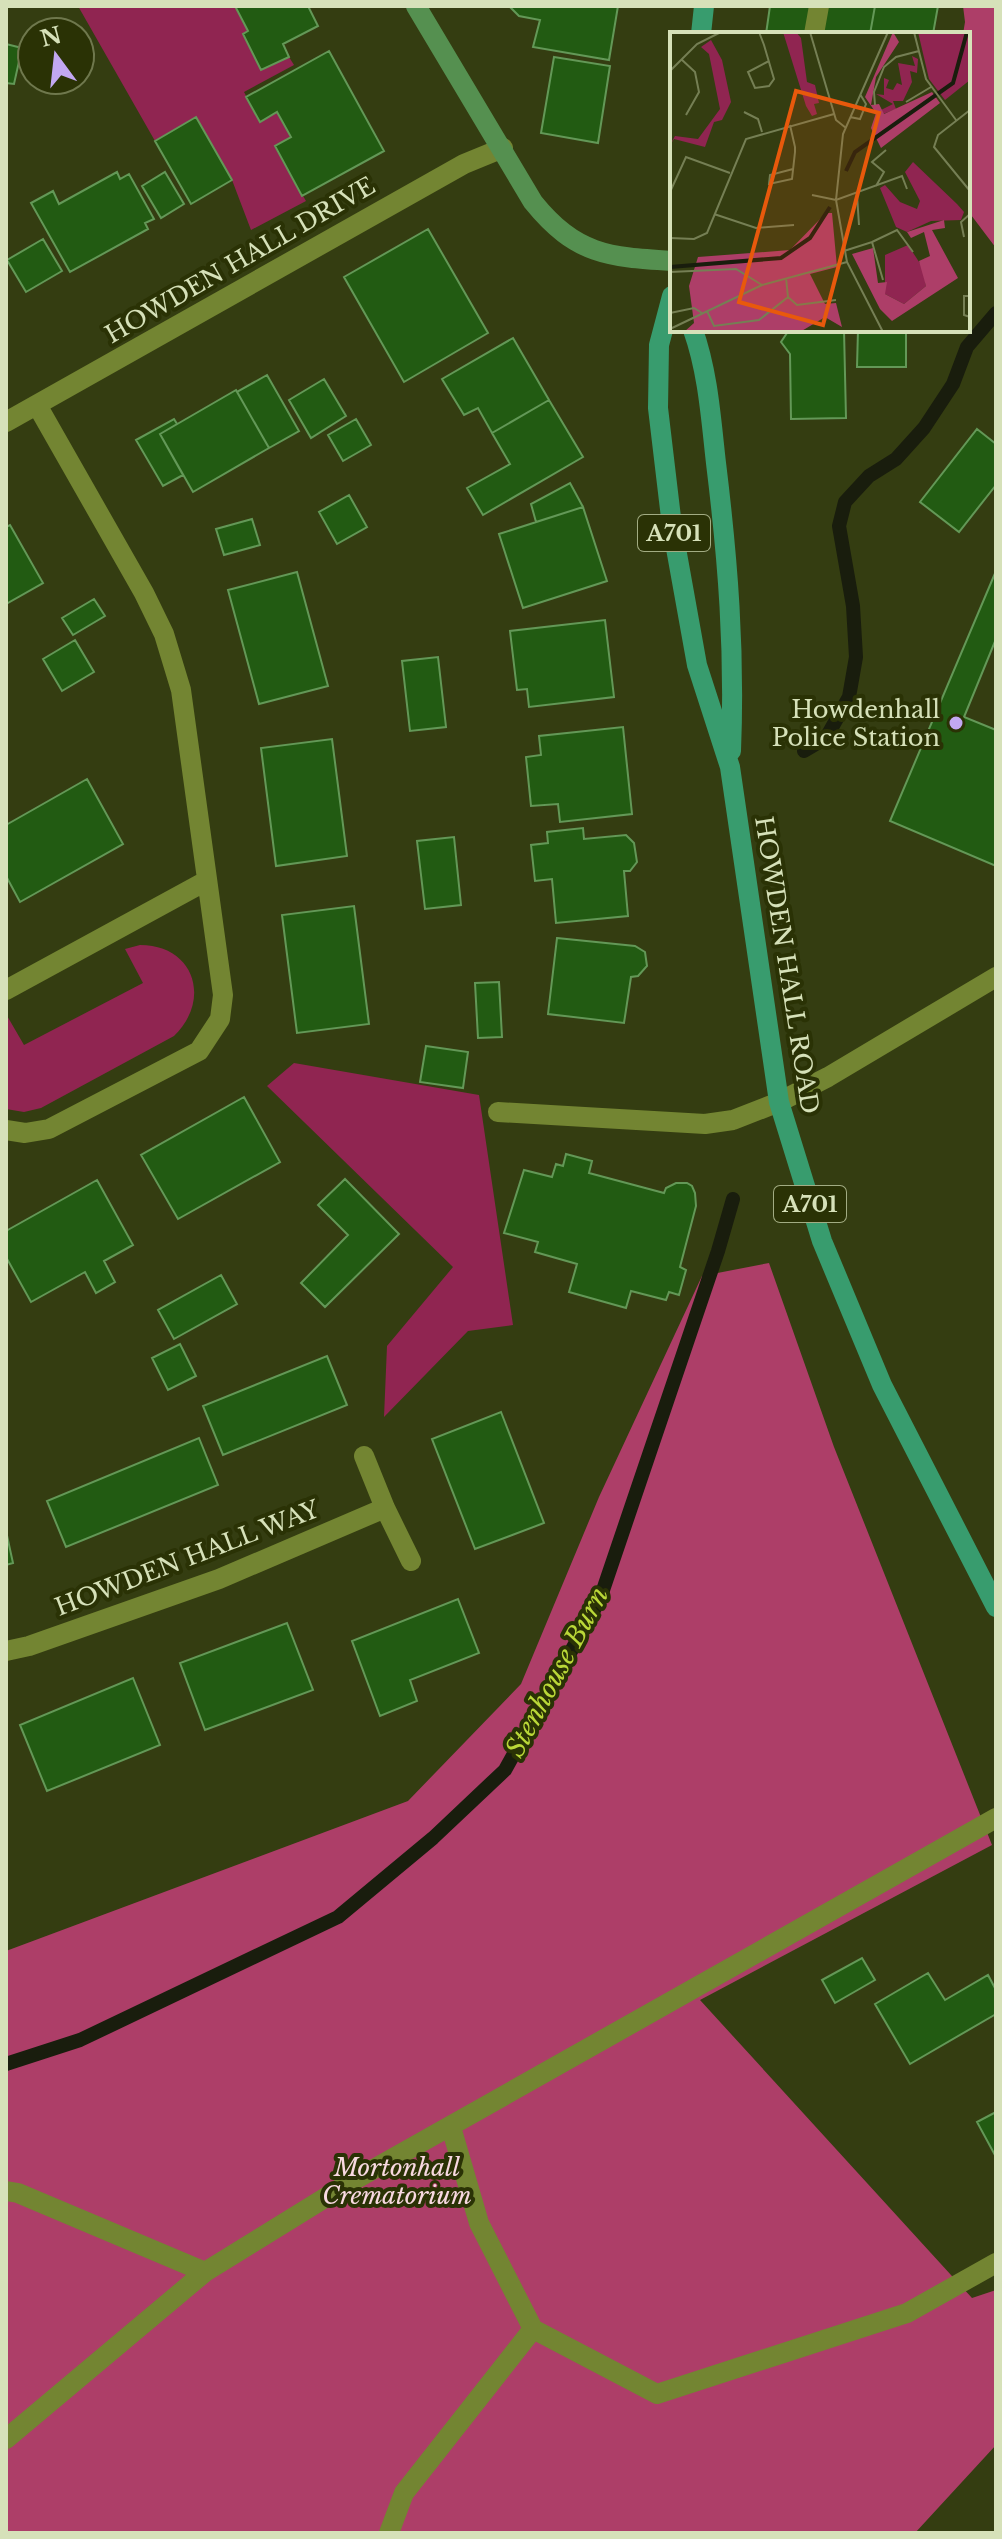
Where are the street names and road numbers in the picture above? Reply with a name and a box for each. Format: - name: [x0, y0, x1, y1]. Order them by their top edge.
- street label: HOWDEN HALL DRIVE: [100, 171, 380, 349]
- road number: A701: [638, 515, 710, 551]
- street label: HOWDEN HALL ROAD: [749, 814, 825, 1116]
- road number: A701: [774, 1186, 846, 1222]
- street label: HOWDEN HALL WAY: [51, 1494, 324, 1622]

